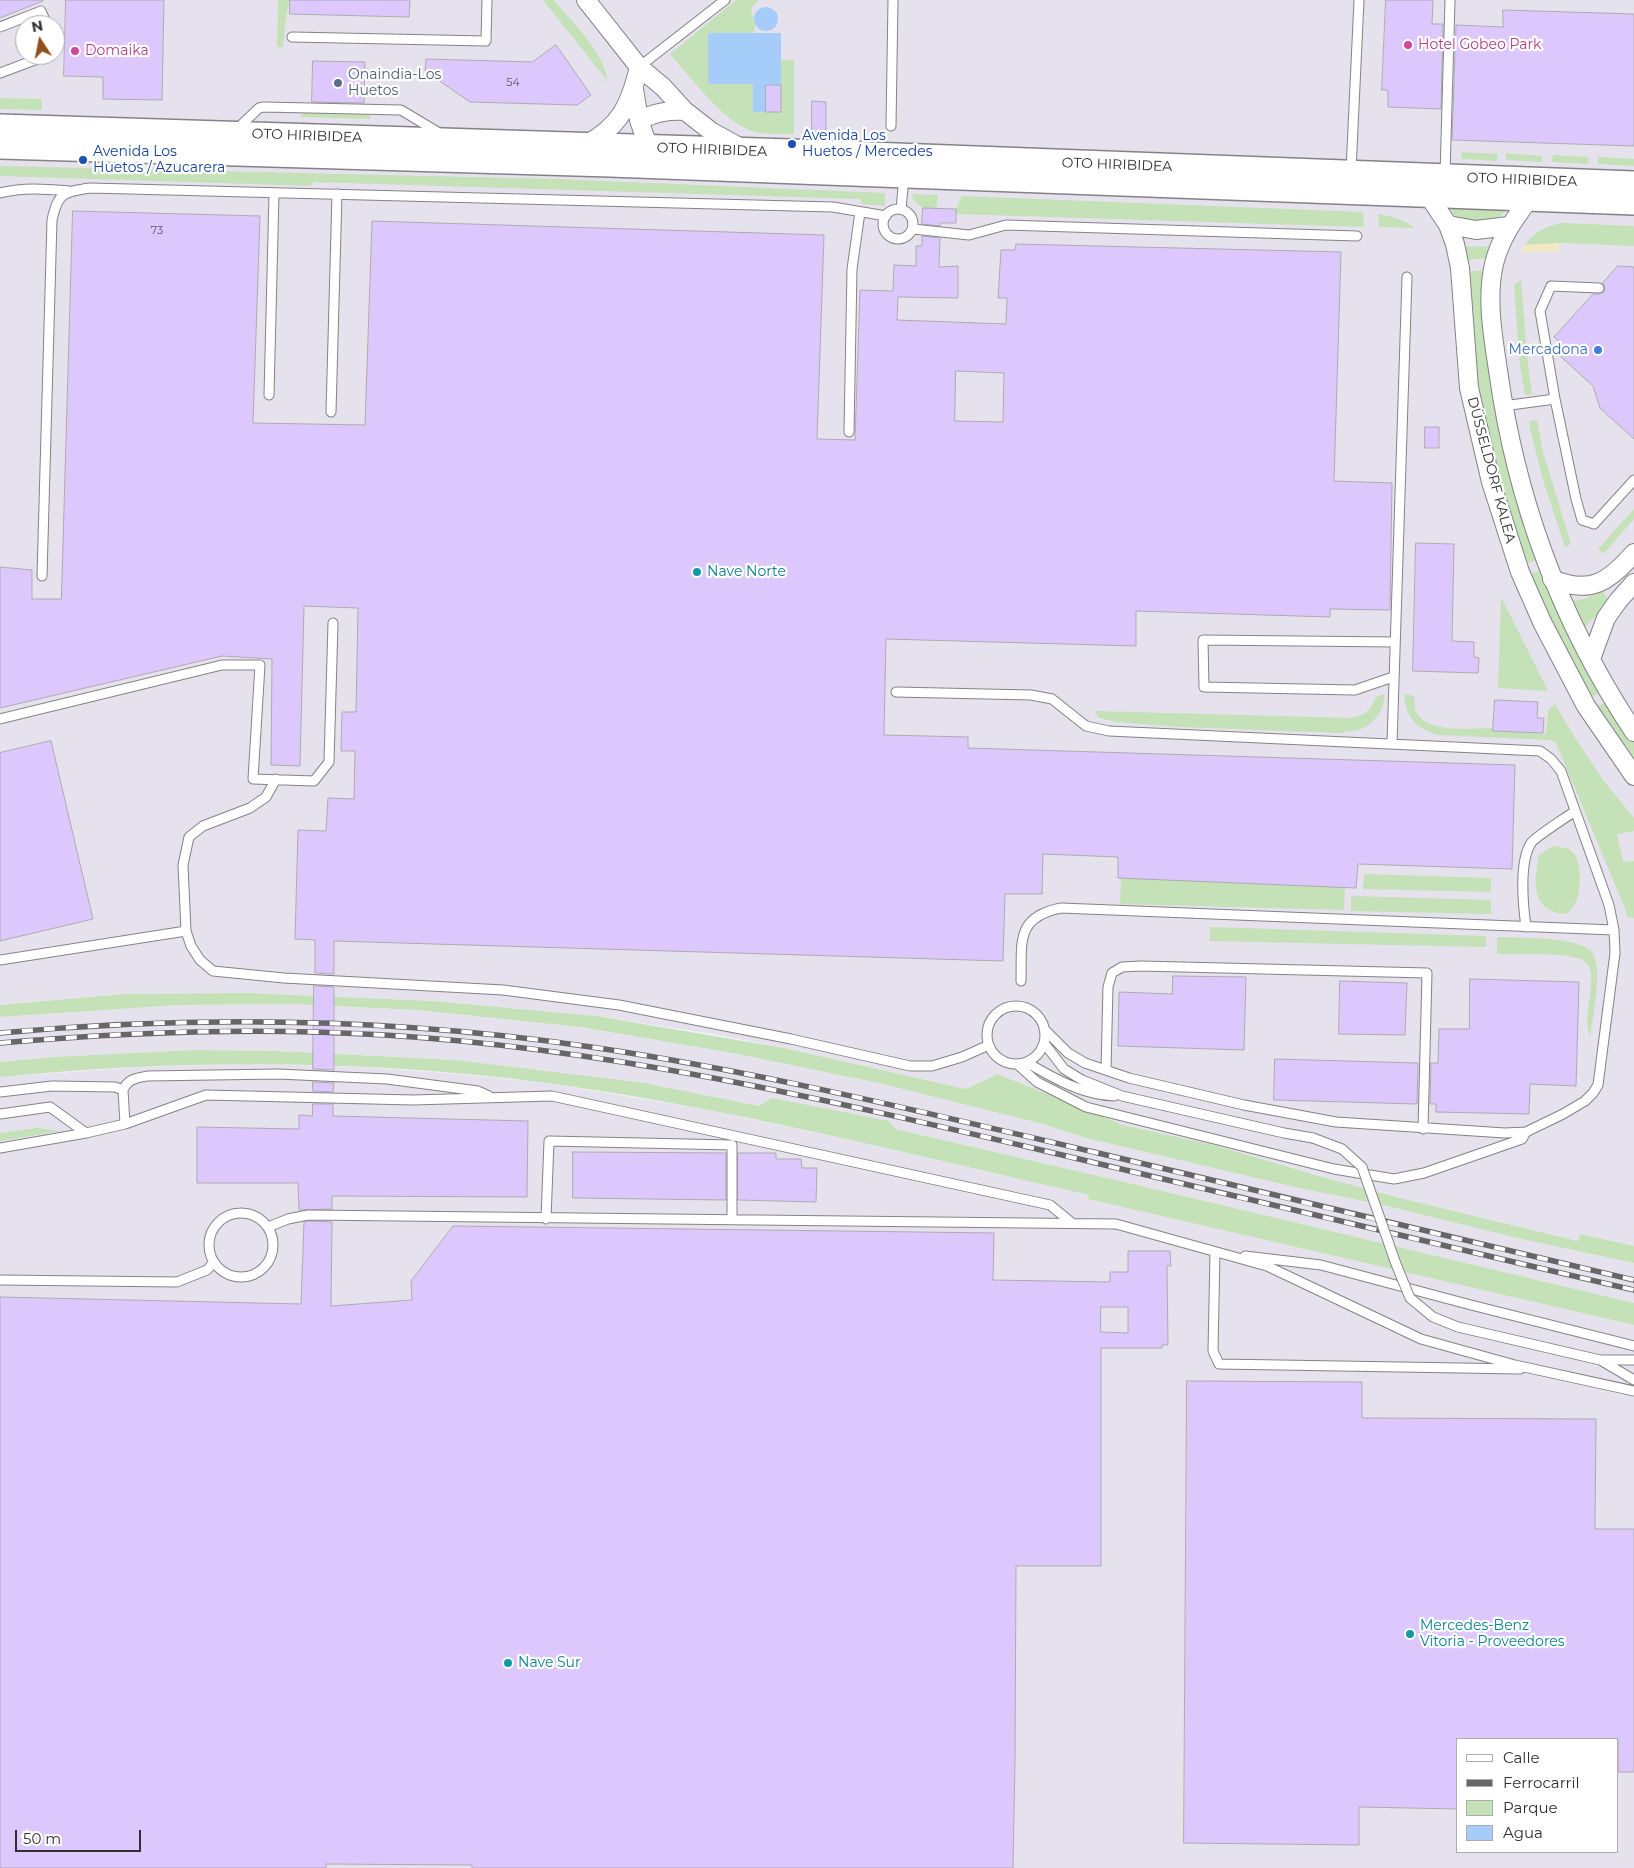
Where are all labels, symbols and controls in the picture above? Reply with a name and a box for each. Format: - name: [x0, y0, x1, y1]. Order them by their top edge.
- north arrow: [15, 15, 65, 65]
- text: N: [30, 16, 45, 36]
- place label: Hotel Gobeo Park: [1418, 37, 1541, 53]
- marker: Hotel Gobeo Park: [1402, 39, 1414, 51]
- place label: Domaika: [85, 43, 149, 59]
- marker: Domaika: [69, 45, 81, 57]
- place label: Onaindia-Los Huetos: [348, 67, 441, 100]
- house number: 54: [506, 76, 520, 90]
- marker: Onaindia-Los Huetos: [332, 77, 344, 89]
- street label: OTO HIRIBIDEA: [251, 126, 363, 146]
- place label: Avenida Los Huetos / Mercedes: [802, 128, 933, 160]
- marker: Avenida Los Huetos / Mercedes: [786, 138, 798, 150]
- street label: OTO HIRIBIDEA: [656, 140, 768, 160]
- place label: Avenida Los Huetos / Azucarera: [93, 144, 225, 176]
- marker: Avenida Los Huetos / Azucarera: [77, 154, 89, 166]
- street label: OTO HIRIBIDEA: [1061, 155, 1173, 175]
- street label: OTO HIRIBIDEA: [1466, 170, 1578, 190]
- house number: 73: [151, 224, 163, 238]
- place label: Mercadona: [1509, 342, 1588, 358]
- marker: Mercadona: [1592, 344, 1604, 356]
- street label: DÜSSELDORF KALEA: [1463, 395, 1519, 545]
- place label: Nave Norte: [707, 564, 786, 580]
- marker: Nave Norte: [691, 566, 703, 578]
- place label: Mercedes-Benz Vitoria - Proveedores: [1420, 1618, 1565, 1650]
- marker: Mercedes-Benz Vitoria - Proveedores: [1404, 1628, 1416, 1640]
- place label: Nave Sur: [518, 1655, 581, 1671]
- marker: Nave Sur: [502, 1657, 514, 1669]
- legend: [1456, 1738, 1619, 1853]
- text: Calle: [1503, 1748, 1540, 1767]
- text: Ferrocarril: [1503, 1773, 1580, 1792]
- text: Parque: [1503, 1798, 1558, 1817]
- scale bar: [18, 1820, 144, 1852]
- text: Agua: [1503, 1823, 1543, 1842]
- text: 50 m: [23, 1829, 61, 1848]

